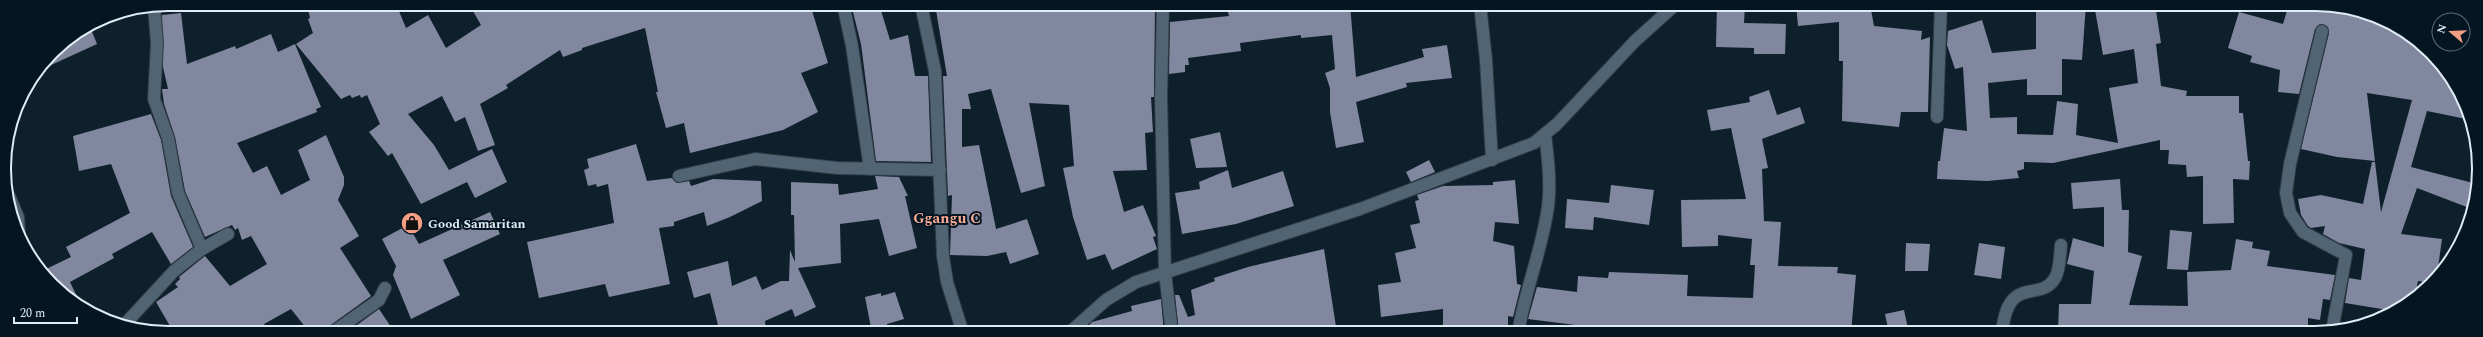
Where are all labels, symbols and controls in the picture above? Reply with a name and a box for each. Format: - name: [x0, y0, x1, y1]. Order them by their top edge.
- north arrow: [2431, 12, 2471, 52]
- text: N: [2433, 22, 2452, 36]
- district label: Ggangu C: [913, 207, 981, 230]
- shop icon: Good Samaritan: [399, 210, 425, 236]
- place label: Good Samaritan: [428, 214, 526, 234]
- scale bar: [14, 299, 77, 325]
- text: 20 m: [20, 304, 45, 323]

